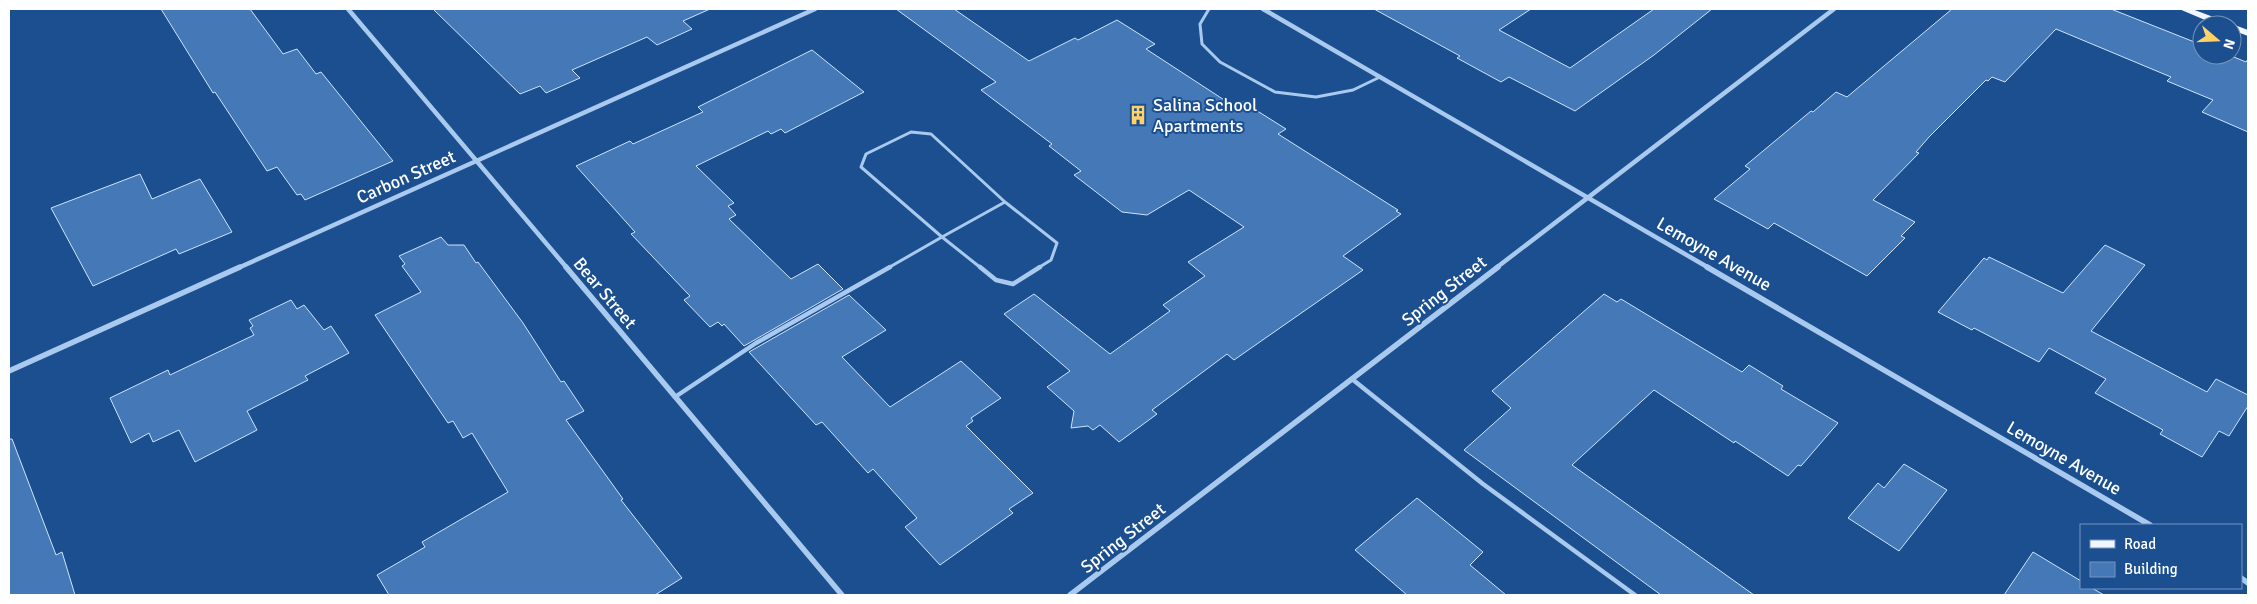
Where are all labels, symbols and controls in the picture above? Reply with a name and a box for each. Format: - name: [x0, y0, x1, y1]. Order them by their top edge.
- north arrow: [2192, 15, 2242, 65]
- text: N: [2219, 37, 2238, 51]
- place label: Salina School Apartments: [1153, 94, 1257, 137]
- building icon: Salina School Apartments: [1127, 104, 1149, 126]
- street label: Carbon Street: [353, 145, 459, 209]
- street label: Lemoyne Avenue: [1653, 212, 1775, 296]
- street label: Spring Street: [1397, 251, 1491, 331]
- street label: Bear Street: [569, 253, 641, 333]
- street label: Lemoyne Avenue: [2003, 416, 2125, 500]
- street label: Spring Street: [1076, 498, 1170, 578]
- legend: [2080, 524, 2242, 589]
- text: Road: [2124, 535, 2156, 553]
- text: Building: [2124, 560, 2178, 578]

